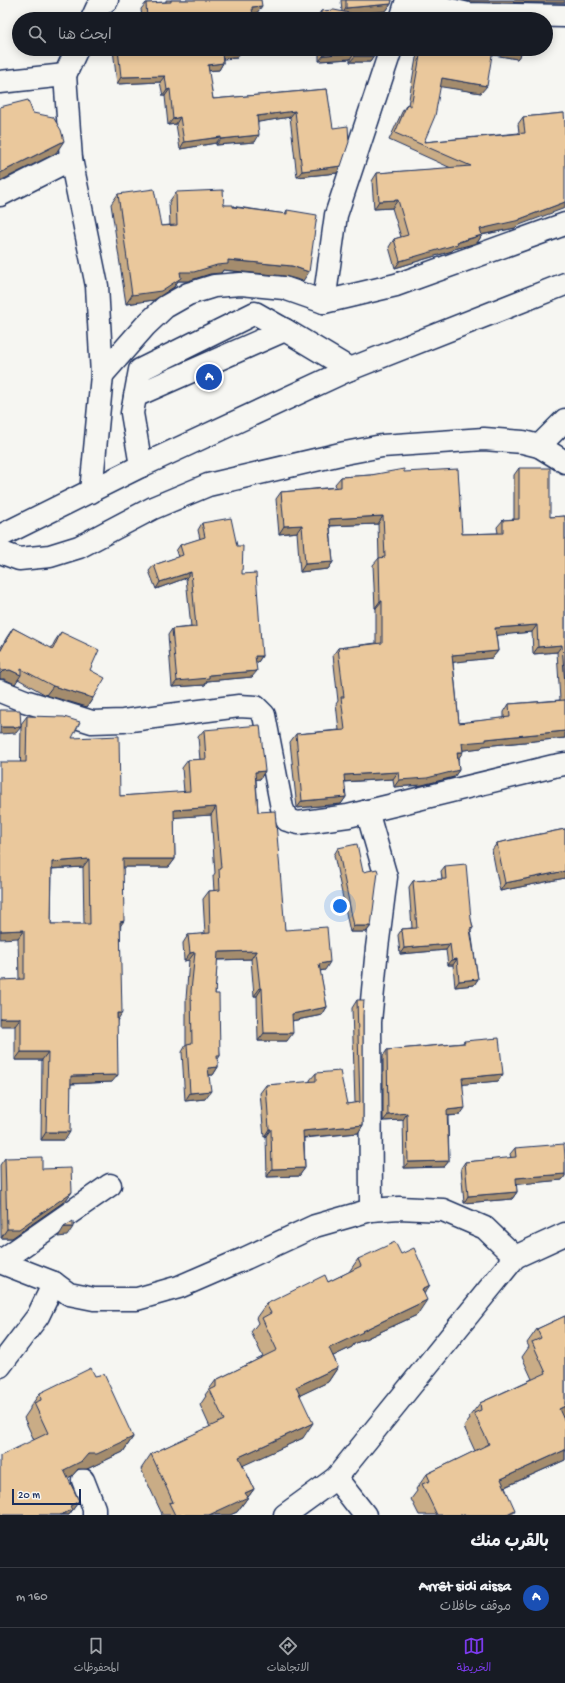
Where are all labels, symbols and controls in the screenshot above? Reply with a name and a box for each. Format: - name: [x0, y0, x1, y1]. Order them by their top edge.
- search box: [12, 12, 553, 56]
- icon: search: [26, 23, 48, 45]
- text: ابحث هنا: [58, 27, 112, 45]
- pin: A: [196, 362, 222, 392]
- your location: [330, 896, 350, 916]
- scale bar: [12, 1487, 81, 1506]
- text: 20 m: [18, 1490, 40, 1502]
- text: بالقرب منك: [470, 1533, 549, 1553]
- text: Arrêt sidi aissa: [419, 1578, 511, 1596]
- text: 160 m: [16, 1590, 48, 1605]
- text: A: [532, 1590, 540, 1605]
- text: موقف حافلات: [440, 1600, 511, 1615]
- tab: المحفوظات: [74, 1635, 119, 1677]
- tab: الاتجاهات: [267, 1635, 309, 1677]
- tab: الخريطة: [457, 1635, 491, 1677]

